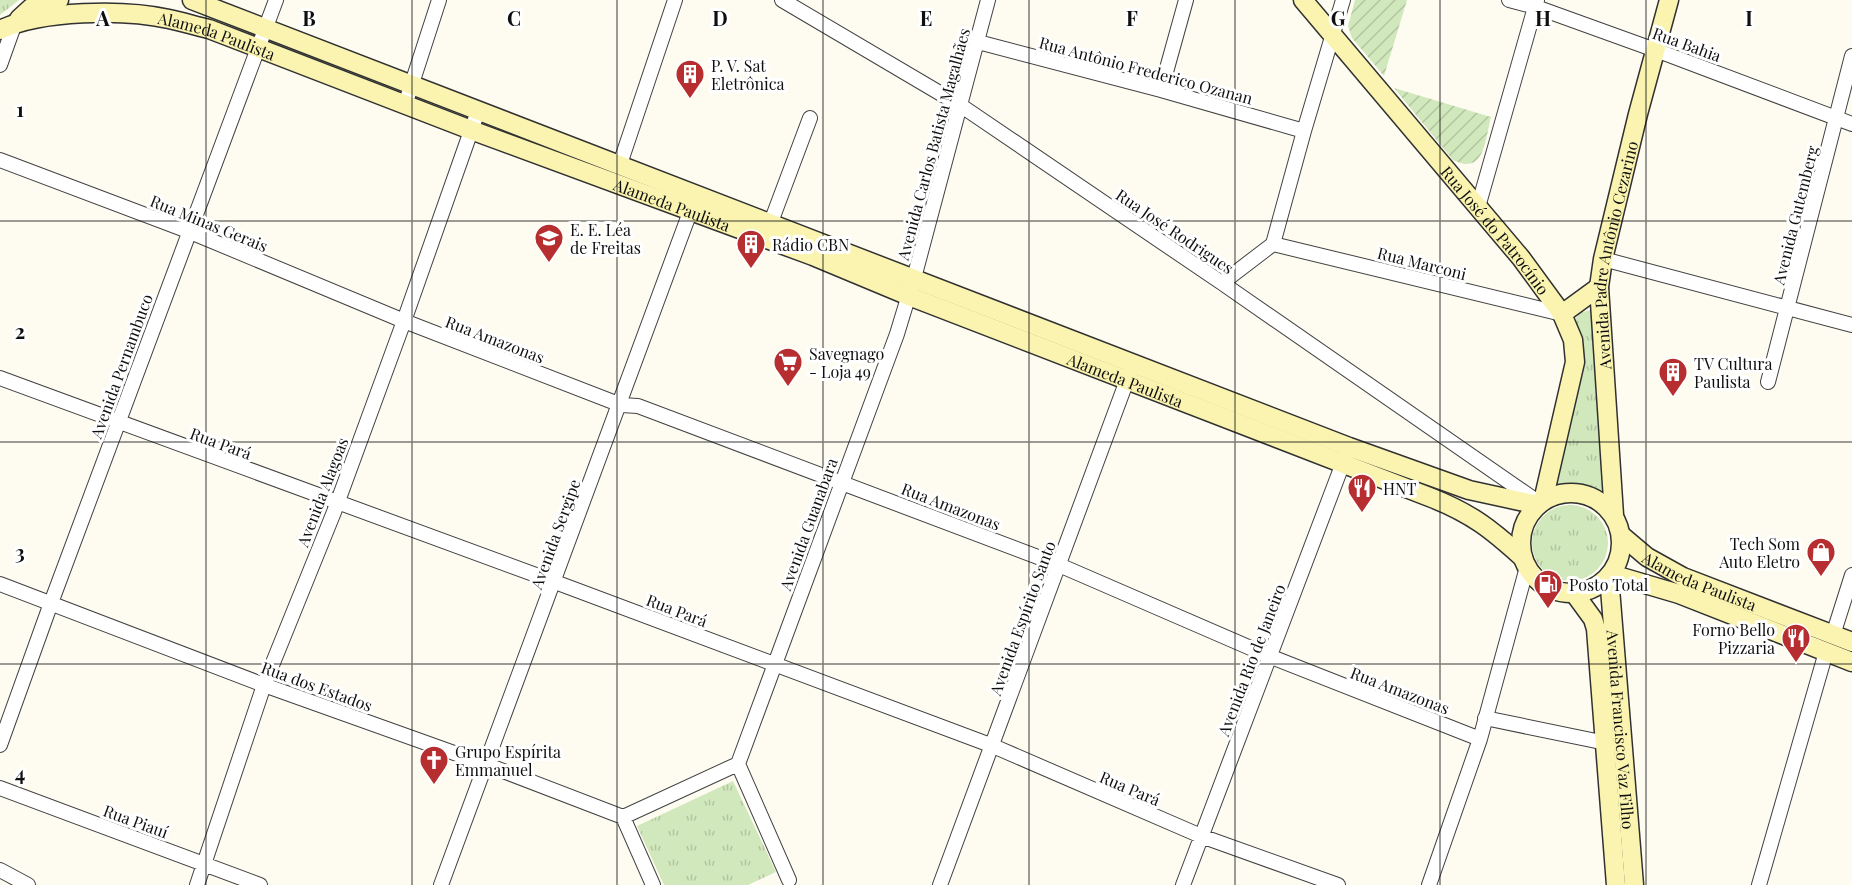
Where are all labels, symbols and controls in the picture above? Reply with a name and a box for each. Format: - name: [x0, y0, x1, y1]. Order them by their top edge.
- text: A: [95, 4, 110, 31]
- text: B: [302, 4, 316, 31]
- text: C: [507, 4, 521, 31]
- text: D: [712, 4, 728, 31]
- text: E: [920, 4, 932, 31]
- text: F: [1126, 4, 1138, 31]
- text: G: [1331, 4, 1346, 31]
- text: H: [1535, 4, 1551, 31]
- text: I: [1745, 4, 1753, 31]
- street label: Alameda Paulista: [155, 6, 279, 64]
- street label: Rua Bahia: [1650, 22, 1724, 66]
- street label: Avenida Carlos Batista Magalhães: [892, 26, 974, 263]
- street label: Rua Antônio Frederico Ozanan: [1037, 31, 1255, 109]
- place label: P. V. Sat Eletrônica: [711, 55, 785, 94]
- building icon: P. V. Sat Eletrônica: [674, 58, 706, 100]
- text: 1: [16, 95, 24, 122]
- street label: Avenida Padre Antônio Cezarino: [1588, 138, 1642, 371]
- street label: Avenida Gutemberg: [1767, 143, 1823, 288]
- street label: Rua José do Patrocínio: [1437, 161, 1555, 299]
- street label: Alameda Paulista: [610, 173, 733, 235]
- street label: Rua José Rodrigues: [1112, 184, 1238, 278]
- street label: Rua Minas Gerais: [147, 190, 271, 256]
- place label: E. E. Léa de Freitas: [570, 219, 641, 258]
- school or university icon: E. E. Léa de Freitas: [533, 222, 565, 264]
- building icon: Rádio CBN: [735, 228, 767, 270]
- place label: Rádio CBN: [772, 234, 849, 255]
- street label: Rua Marconi: [1375, 242, 1469, 284]
- street label: Avenida Pernambuco: [85, 291, 157, 442]
- street label: Rua Amazonas: [443, 311, 547, 367]
- text: 2: [15, 317, 25, 344]
- place label: Savegnago - Loja 49: [809, 343, 885, 382]
- supermarket icon: Savegnago - Loja 49: [772, 346, 804, 388]
- street label: Alameda Paulista: [1063, 347, 1186, 411]
- place label: TV Cultura Paulista: [1694, 353, 1772, 392]
- building icon: TV Cultura Paulista: [1657, 356, 1689, 398]
- street label: Rua Pará: [187, 422, 255, 464]
- street label: Avenida Alagoas: [291, 434, 352, 551]
- street label: Avenida Guanabara: [774, 455, 842, 594]
- restaurant icon: HNT: [1346, 472, 1378, 514]
- street label: Avenida Sergipe: [525, 476, 585, 593]
- street label: Rua Amazonas: [899, 478, 1003, 534]
- place label: HNT: [1383, 478, 1416, 499]
- place label: Tech Som Auto Eletro: [1718, 533, 1800, 572]
- shop icon: Tech Som Auto Eletro: [1805, 536, 1837, 578]
- text: 3: [15, 538, 25, 565]
- street label: Avenida Espírito Santo: [984, 538, 1060, 699]
- street label: Alameda Paulista: [1638, 546, 1760, 615]
- fuel station icon: Posto Total: [1532, 568, 1564, 610]
- place label: Posto Total: [1569, 574, 1649, 595]
- street label: Avenida Rio de Janeiro: [1212, 581, 1290, 740]
- street label: Rua Pará: [643, 589, 711, 631]
- place label: Forno Bello Pizzaria: [1692, 619, 1775, 658]
- restaurant icon: Forno Bello Pizzaria: [1780, 622, 1812, 664]
- street label: Avenida Francisco Vaz Filho: [1603, 628, 1640, 830]
- street label: Rua dos Estados: [259, 656, 375, 716]
- street label: Rua Amazonas: [1348, 662, 1452, 718]
- place label: Grupo Espírita Emmanuel: [455, 741, 561, 780]
- church icon: Grupo Espírita Emmanuel: [418, 744, 450, 786]
- text: 4: [15, 759, 25, 786]
- street label: Rua Pará: [1097, 766, 1163, 810]
- street label: Rua Piauí: [101, 800, 172, 843]

